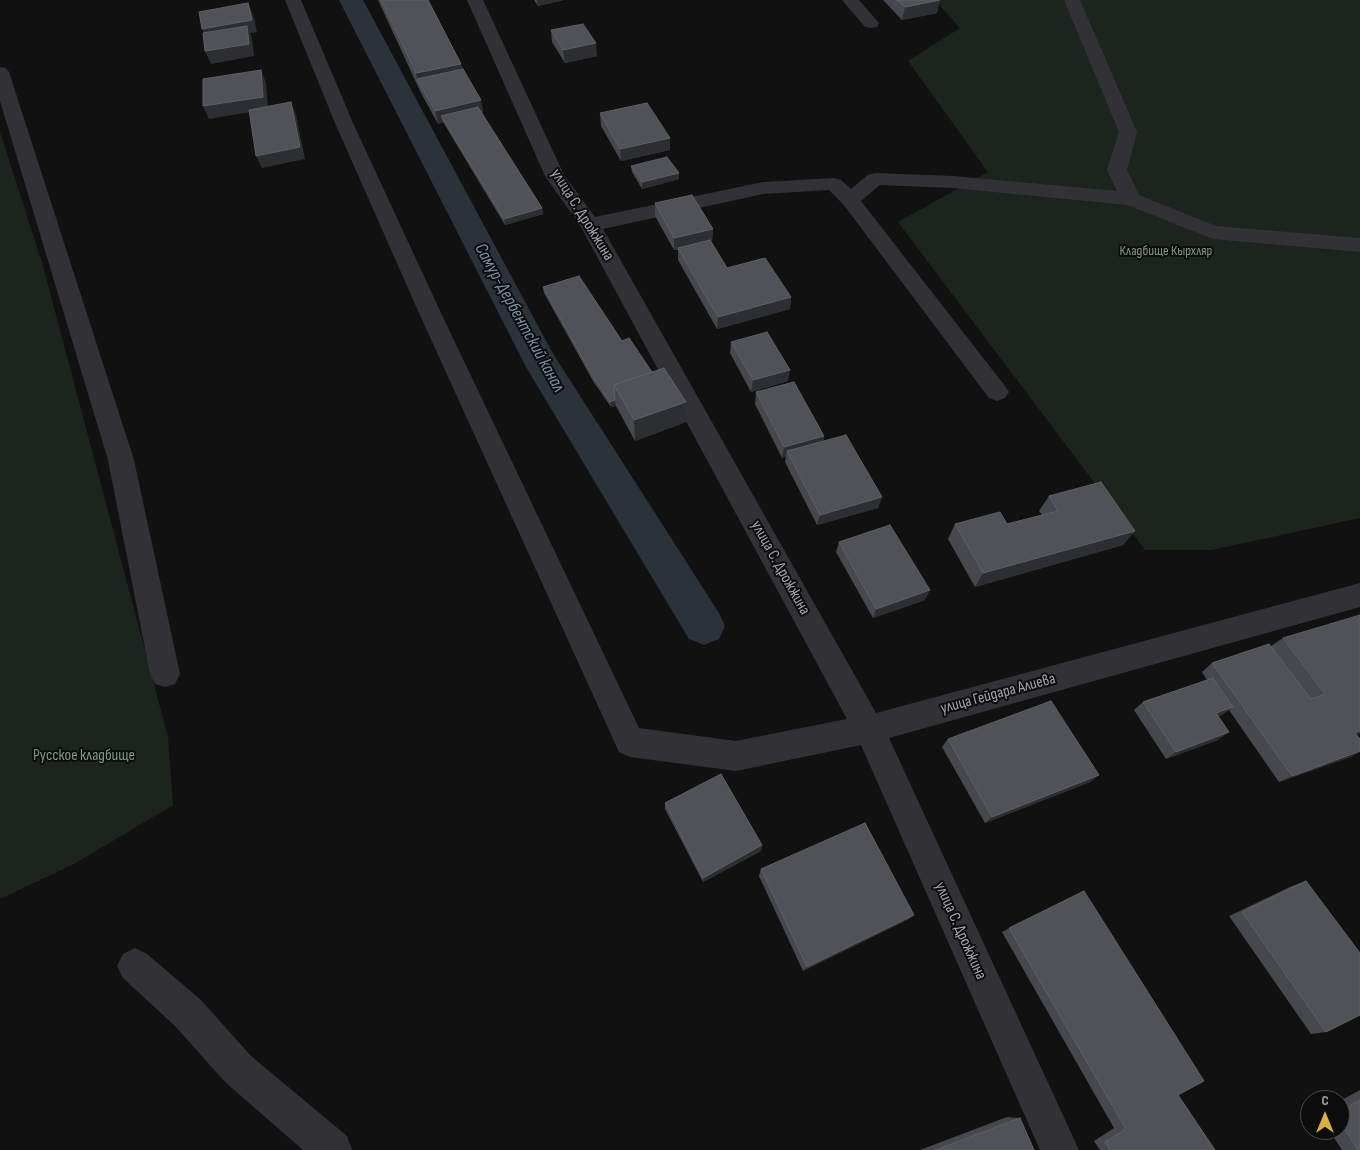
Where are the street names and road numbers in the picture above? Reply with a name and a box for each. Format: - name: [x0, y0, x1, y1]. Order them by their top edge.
- street label: улица С. Дрожжина: [546, 165, 618, 265]
- street label: улица С. Дрожжина: [746, 518, 814, 618]
- street label: улица Гейдара Алиева: [938, 669, 1058, 719]
- street label: улица С. Дрожжина: [930, 879, 990, 983]

